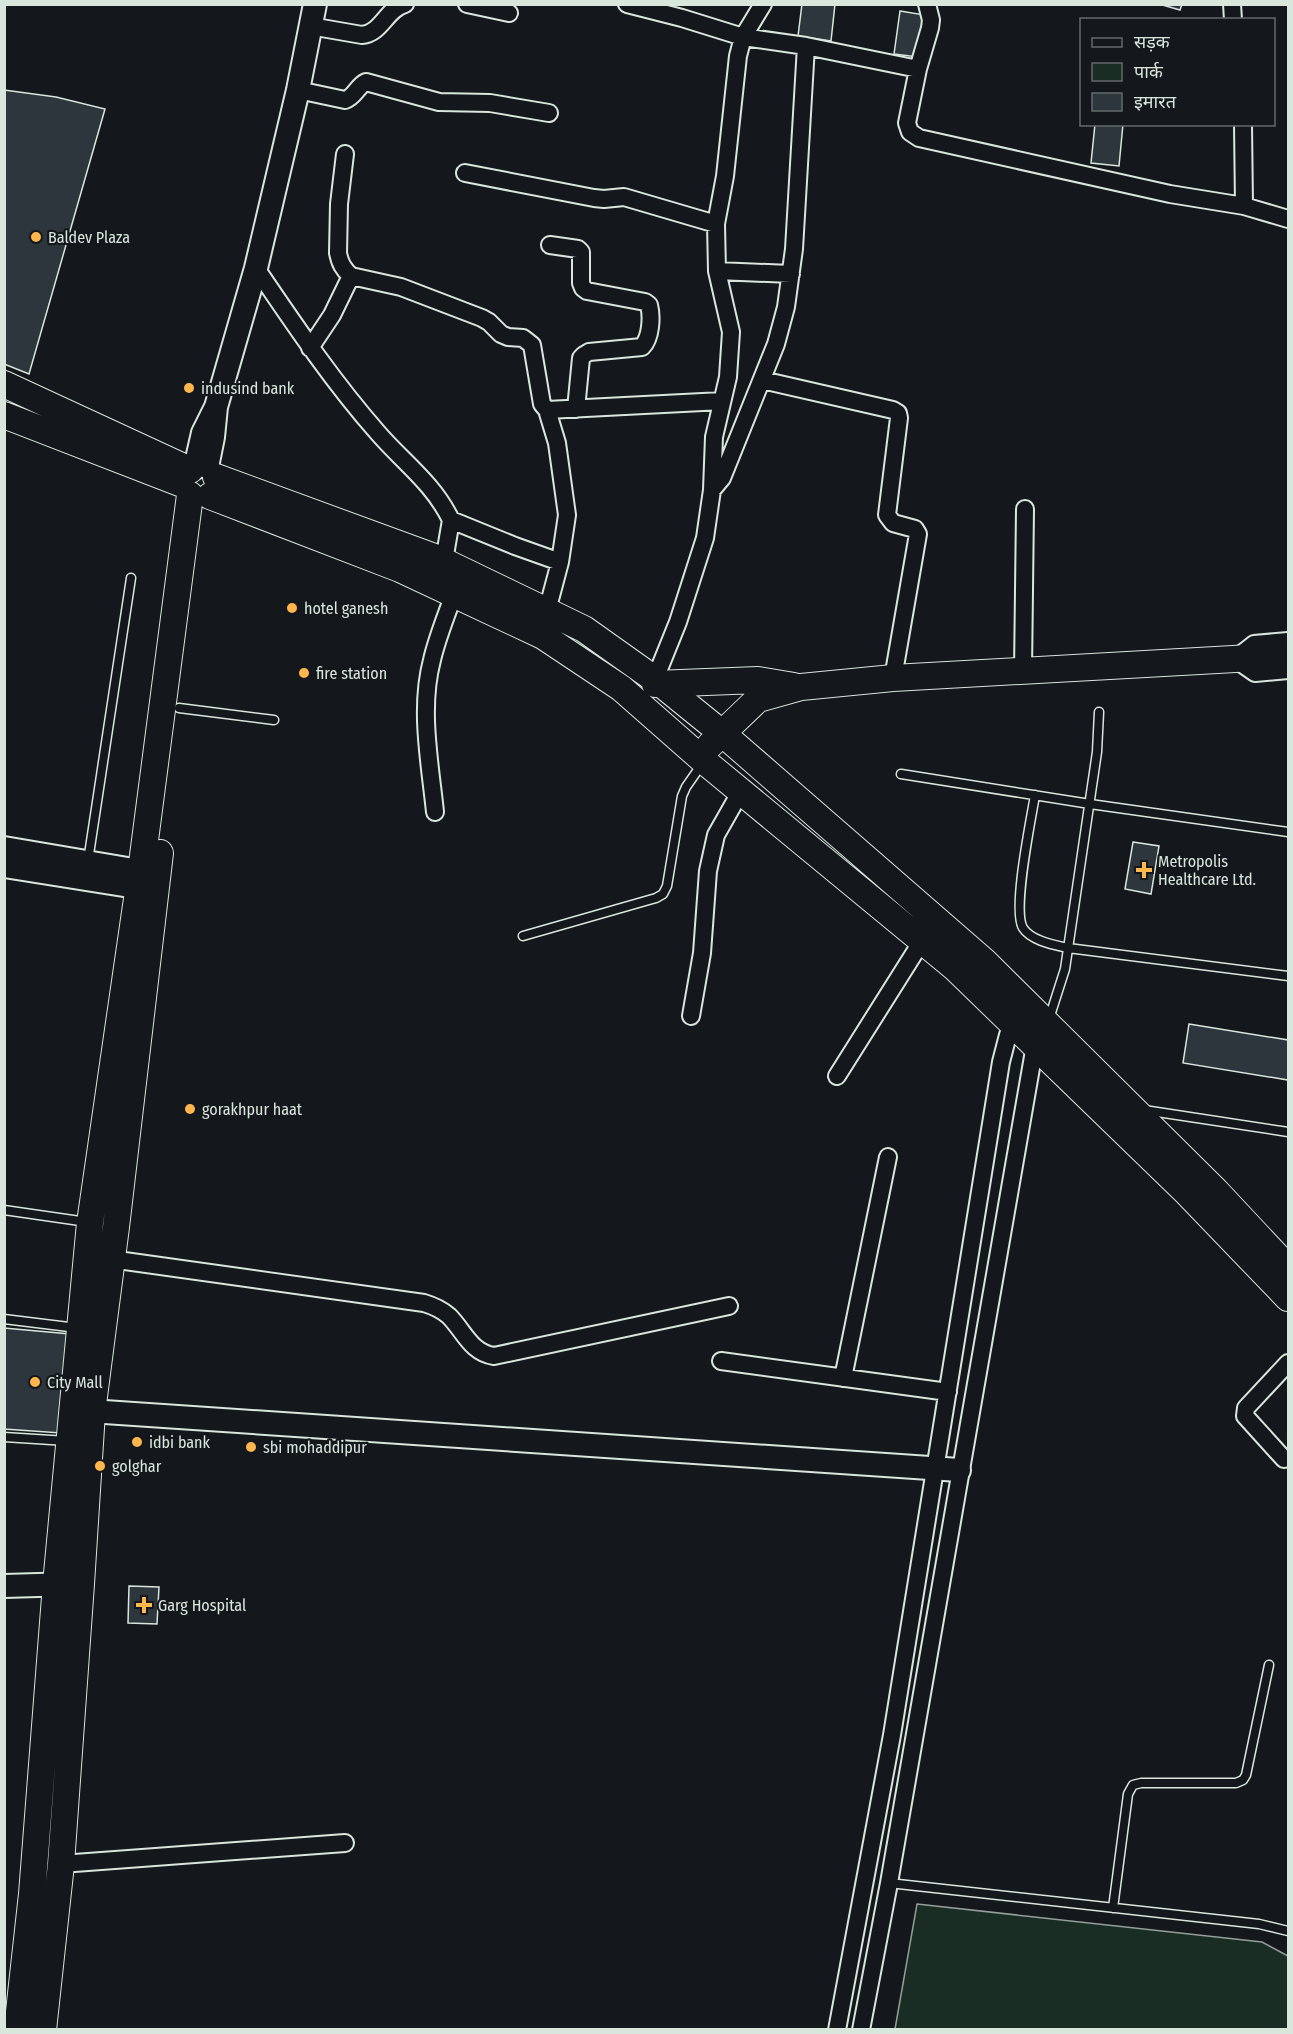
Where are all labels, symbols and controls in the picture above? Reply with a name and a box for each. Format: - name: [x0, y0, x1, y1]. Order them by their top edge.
- legend: [1080, 18, 1275, 126]
- text: सड़क: [1134, 31, 1171, 53]
- text: पार्क: [1134, 61, 1164, 83]
- text: इमारत: [1134, 91, 1177, 113]
- place label: Baldev Plaza: [48, 228, 130, 247]
- marker: Baldev Plaza: [29, 230, 43, 244]
- place label: indusind bank: [201, 379, 295, 398]
- marker: indusind bank: [182, 381, 196, 395]
- place label: hotel ganesh: [304, 599, 388, 618]
- marker: hotel ganesh: [285, 601, 299, 615]
- place label: fire station: [316, 664, 387, 683]
- marker: fire station: [297, 666, 311, 680]
- place label: Metropolis Healthcare Ltd.: [1158, 852, 1256, 889]
- marker: Metropolis Healthcare Ltd.: [1135, 861, 1153, 879]
- place label: gorakhpur haat: [202, 1100, 303, 1119]
- marker: gorakhpur haat: [183, 1102, 197, 1116]
- place label: City Mall: [47, 1373, 103, 1392]
- marker: City Mall: [28, 1375, 42, 1389]
- place label: idbi bank: [149, 1433, 211, 1452]
- marker: idbi bank: [130, 1435, 144, 1449]
- place label: sbi mohaddipur: [263, 1438, 367, 1457]
- marker: sbi mohaddipur: [244, 1440, 258, 1454]
- place label: golghar: [112, 1457, 162, 1476]
- marker: golghar: [93, 1459, 107, 1473]
- marker: Garg Hospital: [135, 1596, 153, 1614]
- place label: Garg Hospital: [158, 1596, 246, 1615]

